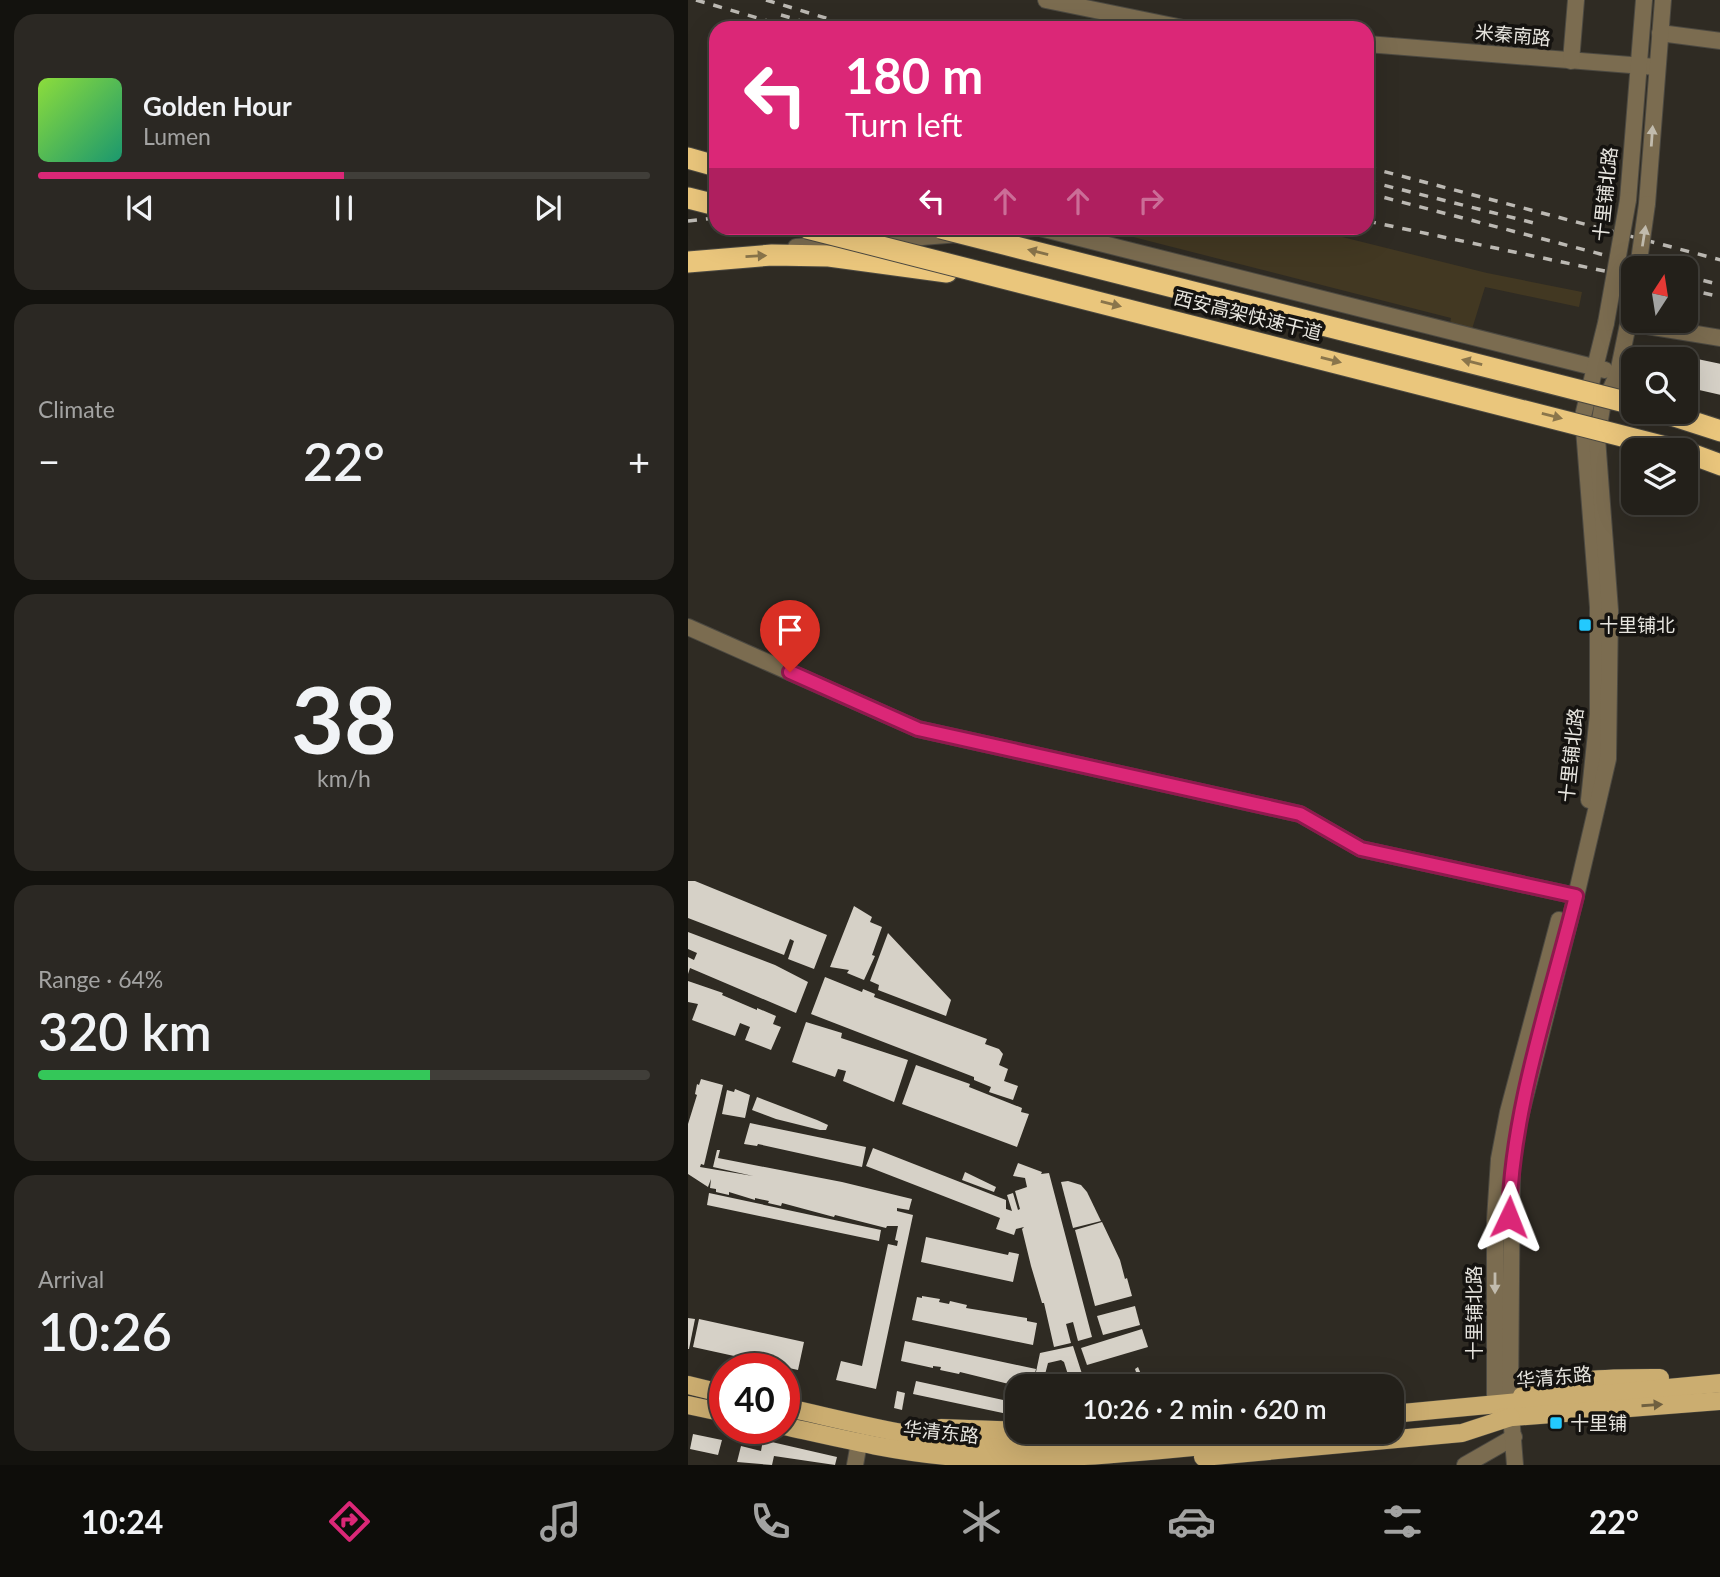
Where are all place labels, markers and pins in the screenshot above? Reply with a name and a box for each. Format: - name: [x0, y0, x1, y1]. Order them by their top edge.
- pin: [760, 600, 820, 672]
- place label: 十里铺北: [1599, 613, 1675, 636]
- marker: 十里铺北: [1577, 617, 1593, 633]
- place label: 十里铺: [1570, 1411, 1627, 1434]
- marker: 十里铺: [1548, 1415, 1564, 1431]

